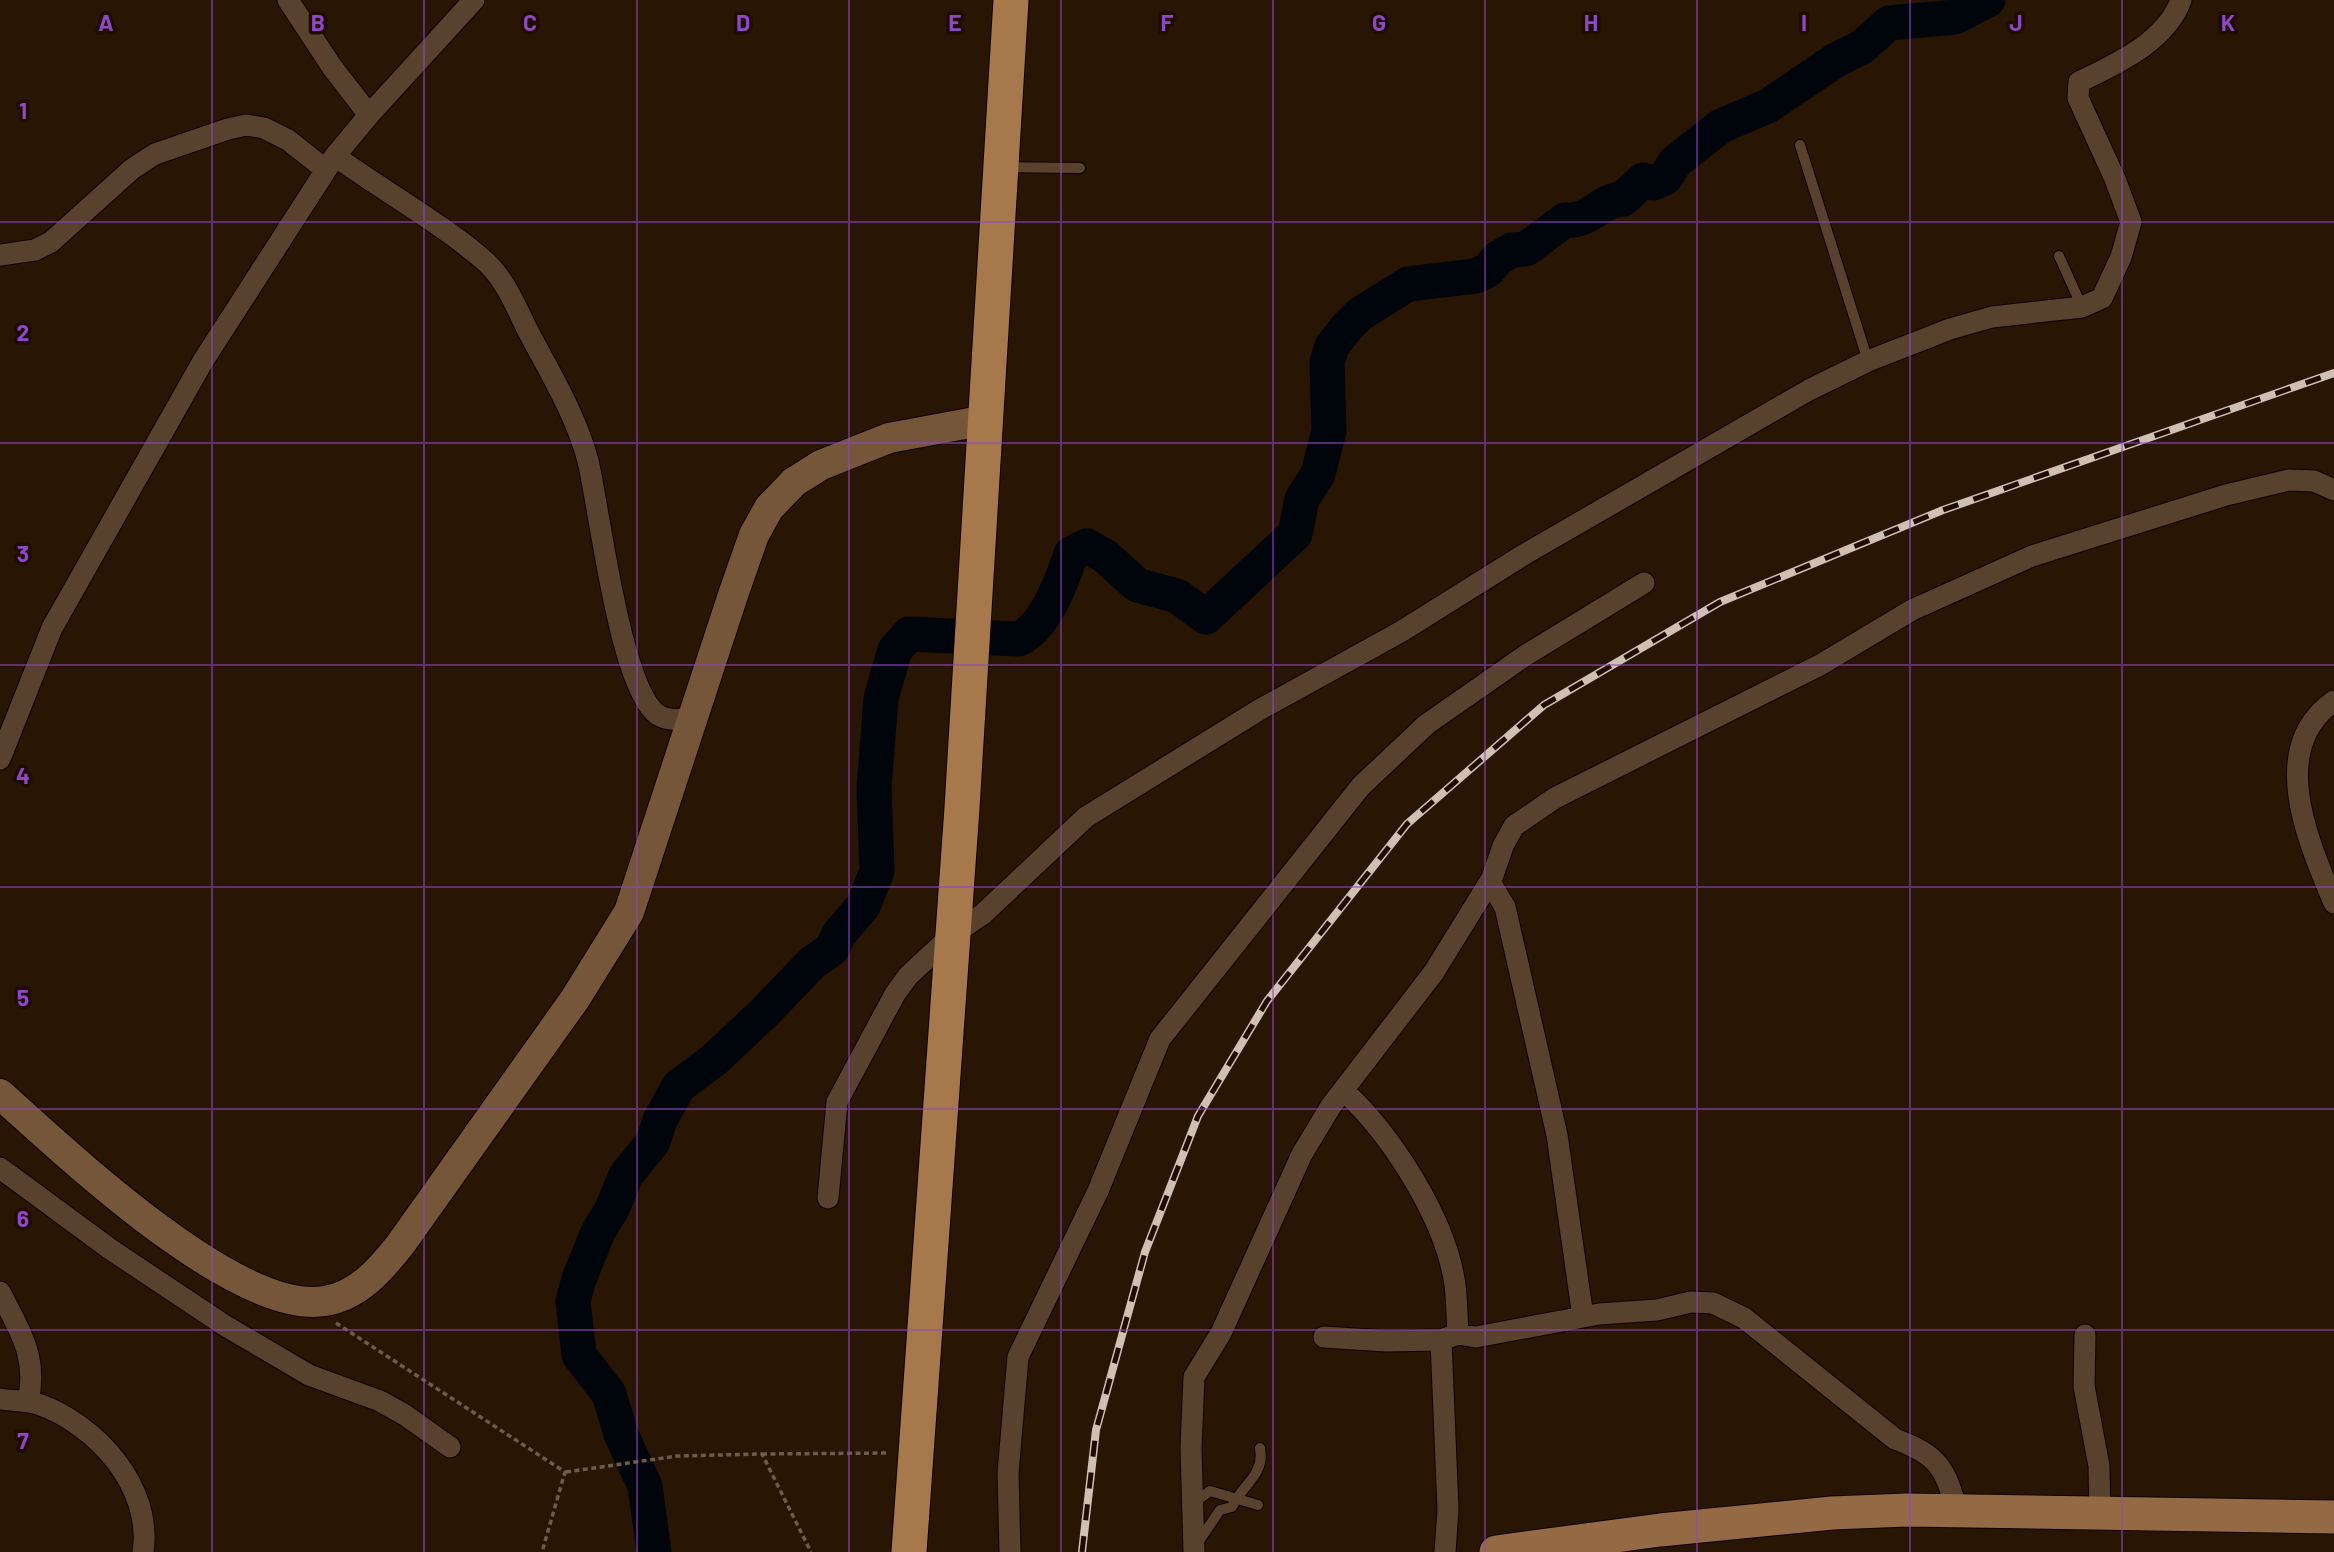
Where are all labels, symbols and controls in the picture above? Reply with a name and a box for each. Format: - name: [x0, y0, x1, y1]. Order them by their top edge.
- text: A: [98, 8, 114, 36]
- text: B: [311, 8, 325, 36]
- text: C: [523, 8, 537, 36]
- text: D: [736, 8, 750, 36]
- text: E: [948, 8, 962, 36]
- text: F: [1161, 8, 1174, 36]
- text: G: [1372, 8, 1386, 36]
- text: H: [1584, 8, 1598, 36]
- text: I: [1801, 8, 1807, 36]
- text: J: [2009, 8, 2023, 36]
- text: K: [2221, 8, 2235, 36]
- text: 1: [19, 96, 27, 124]
- text: 2: [17, 318, 29, 346]
- text: 3: [17, 539, 29, 567]
- text: 4: [16, 761, 30, 789]
- text: 5: [17, 983, 29, 1011]
- text: 6: [17, 1204, 29, 1232]
- text: 7: [17, 1426, 29, 1454]

